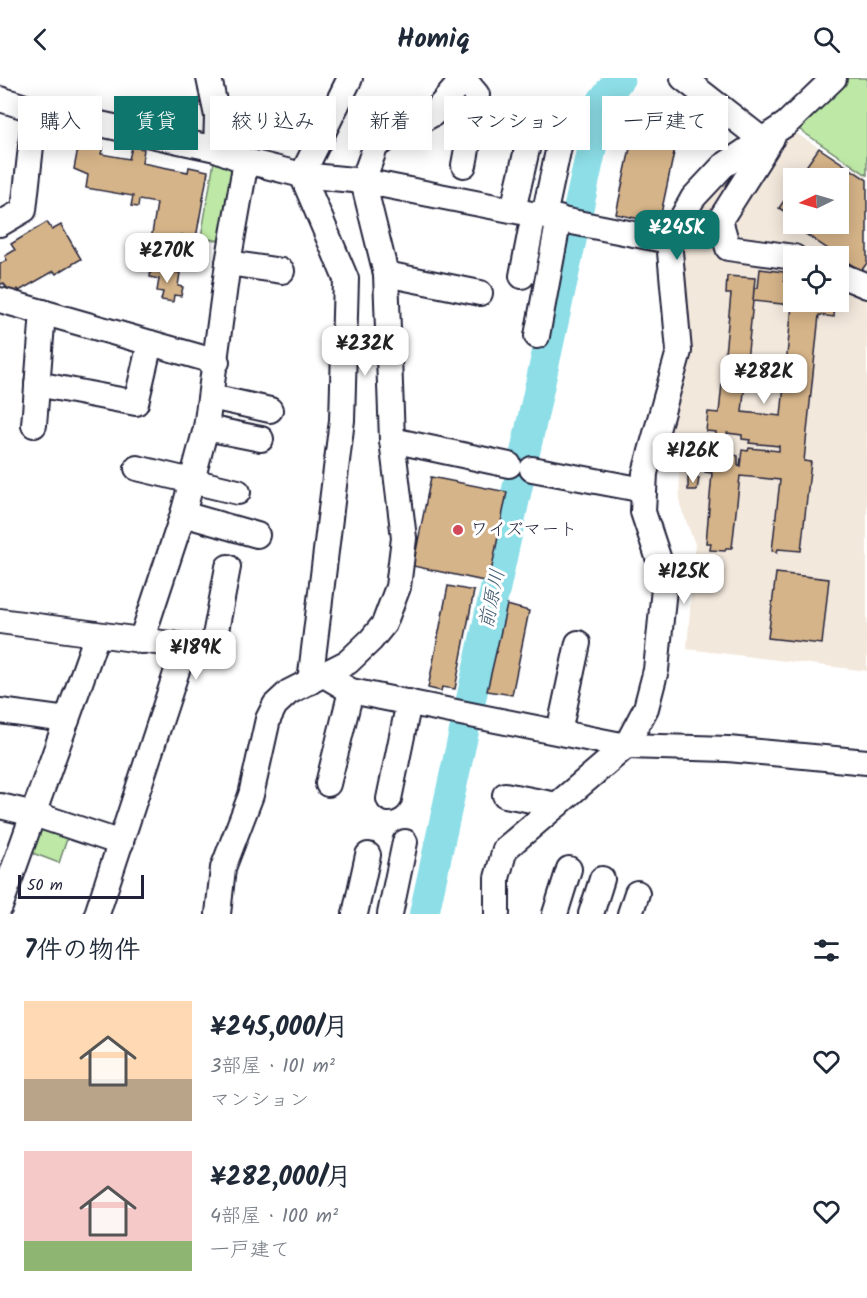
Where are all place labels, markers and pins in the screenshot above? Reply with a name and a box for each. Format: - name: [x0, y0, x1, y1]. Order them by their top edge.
- pin: ¥245K: [635, 210, 719, 261]
- pin: ¥270K: [125, 233, 209, 284]
- pin: ¥232K: [323, 326, 407, 377]
- pin: ¥282K: [722, 354, 806, 405]
- pin: ¥126K: [651, 433, 735, 484]
- place label: ワイズマート: [470, 516, 577, 545]
- marker: ワイズマート: [451, 523, 465, 537]
- pin: ¥125K: [642, 554, 726, 605]
- pin: ¥189K: [154, 630, 238, 681]

